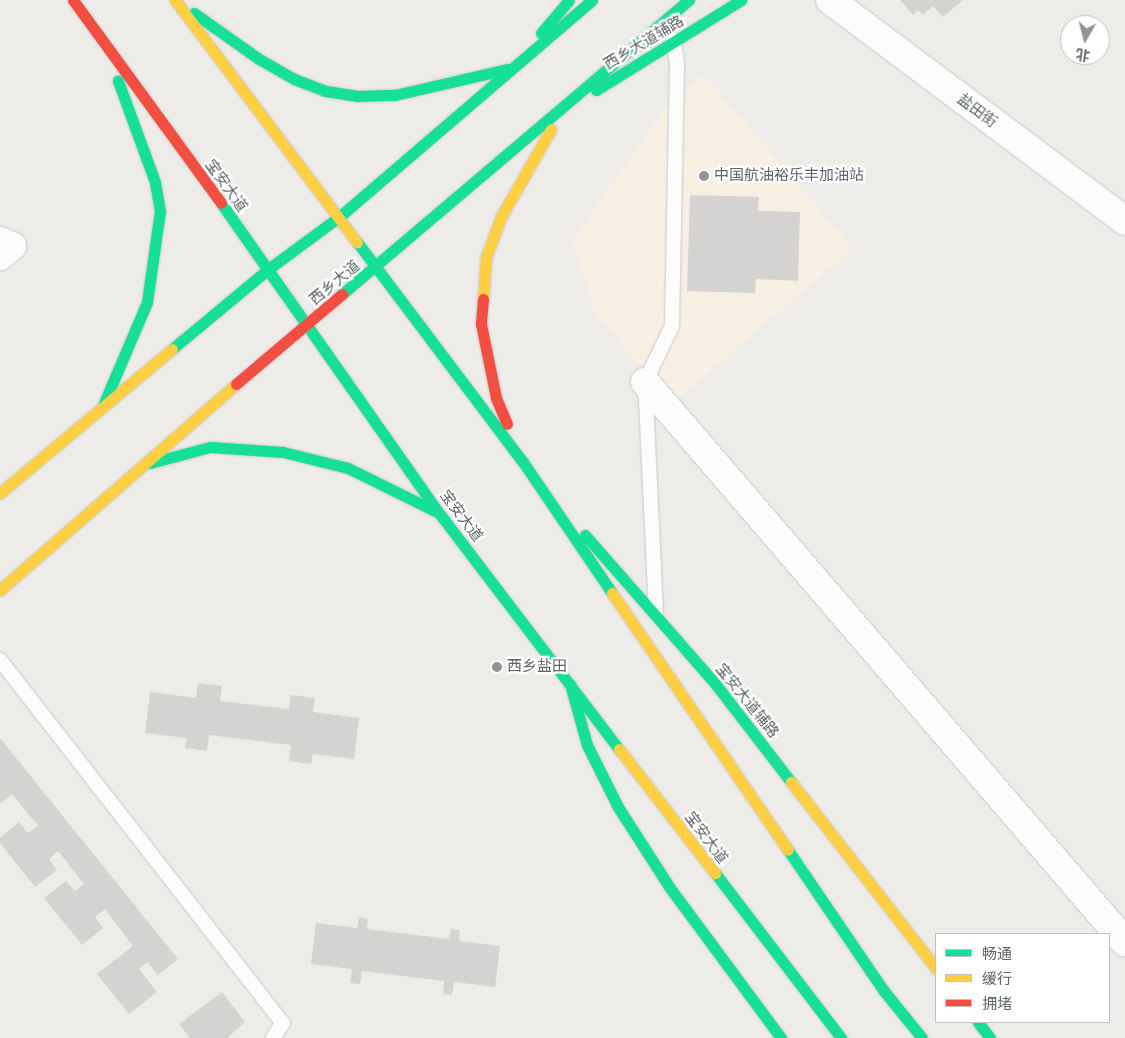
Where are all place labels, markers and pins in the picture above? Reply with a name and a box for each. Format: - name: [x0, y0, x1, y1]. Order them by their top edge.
- place label: 中国航油裕乐丰加油站: [714, 167, 864, 185]
- marker: 中国航油裕乐丰加油站: [698, 170, 710, 182]
- place label: 西乡盐田: [507, 658, 567, 676]
- marker: 西乡盐田: [491, 661, 503, 673]

